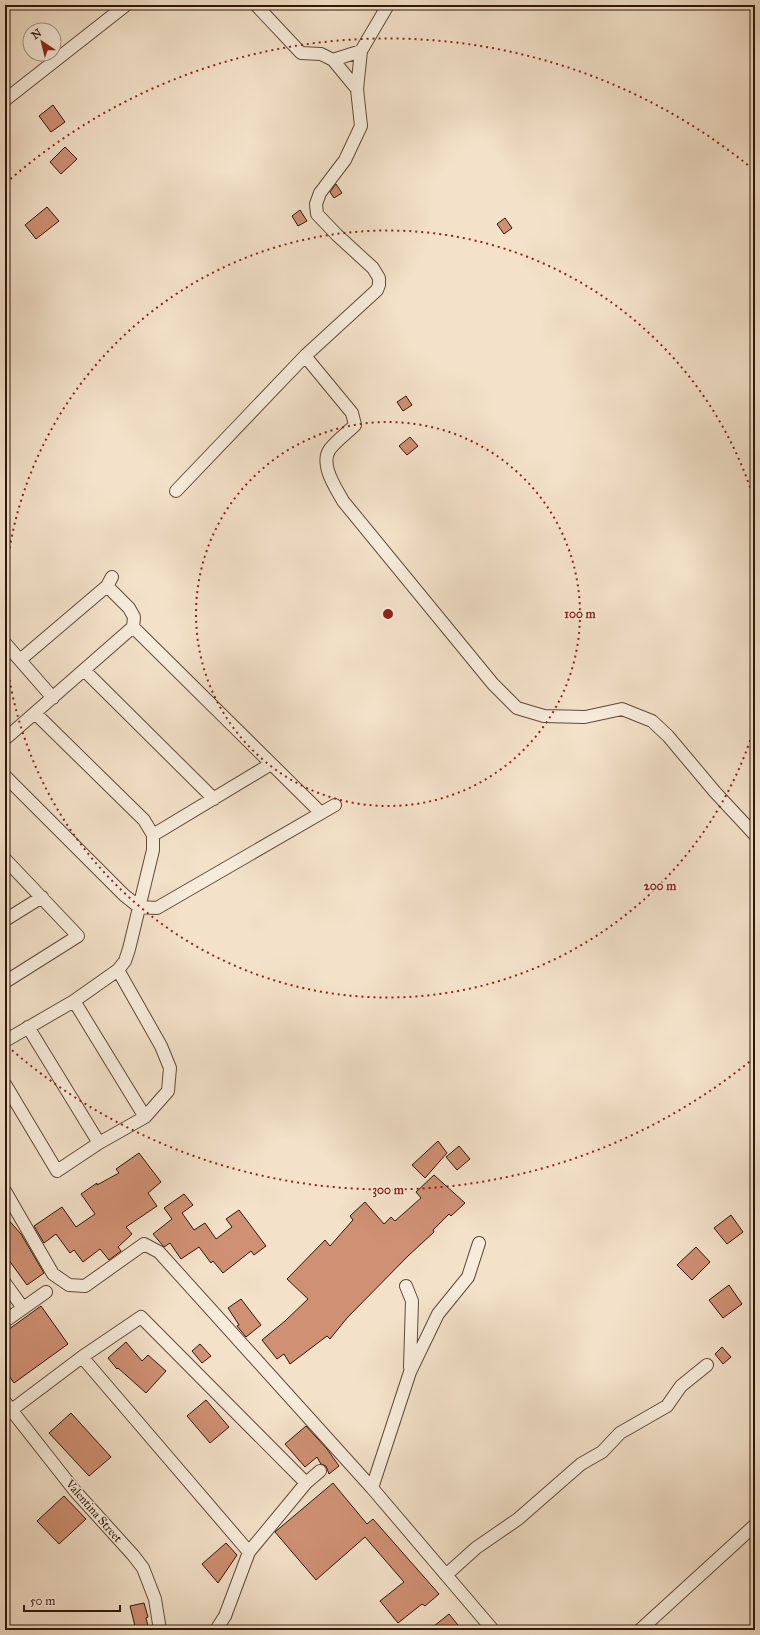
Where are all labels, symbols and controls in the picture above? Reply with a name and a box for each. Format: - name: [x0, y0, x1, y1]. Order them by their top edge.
- north arrow: [22, 22, 62, 62]
- text: N: [29, 26, 45, 42]
- centre of rings: [381, 607, 395, 621]
- text: 100 m: [564, 607, 597, 621]
- text: 200 m: [644, 879, 677, 893]
- text: 300 m: [372, 1183, 405, 1198]
- street label: Valentina Street: [62, 1476, 126, 1546]
- scale bar: [24, 1587, 120, 1613]
- text: 50 m: [30, 1594, 55, 1608]

